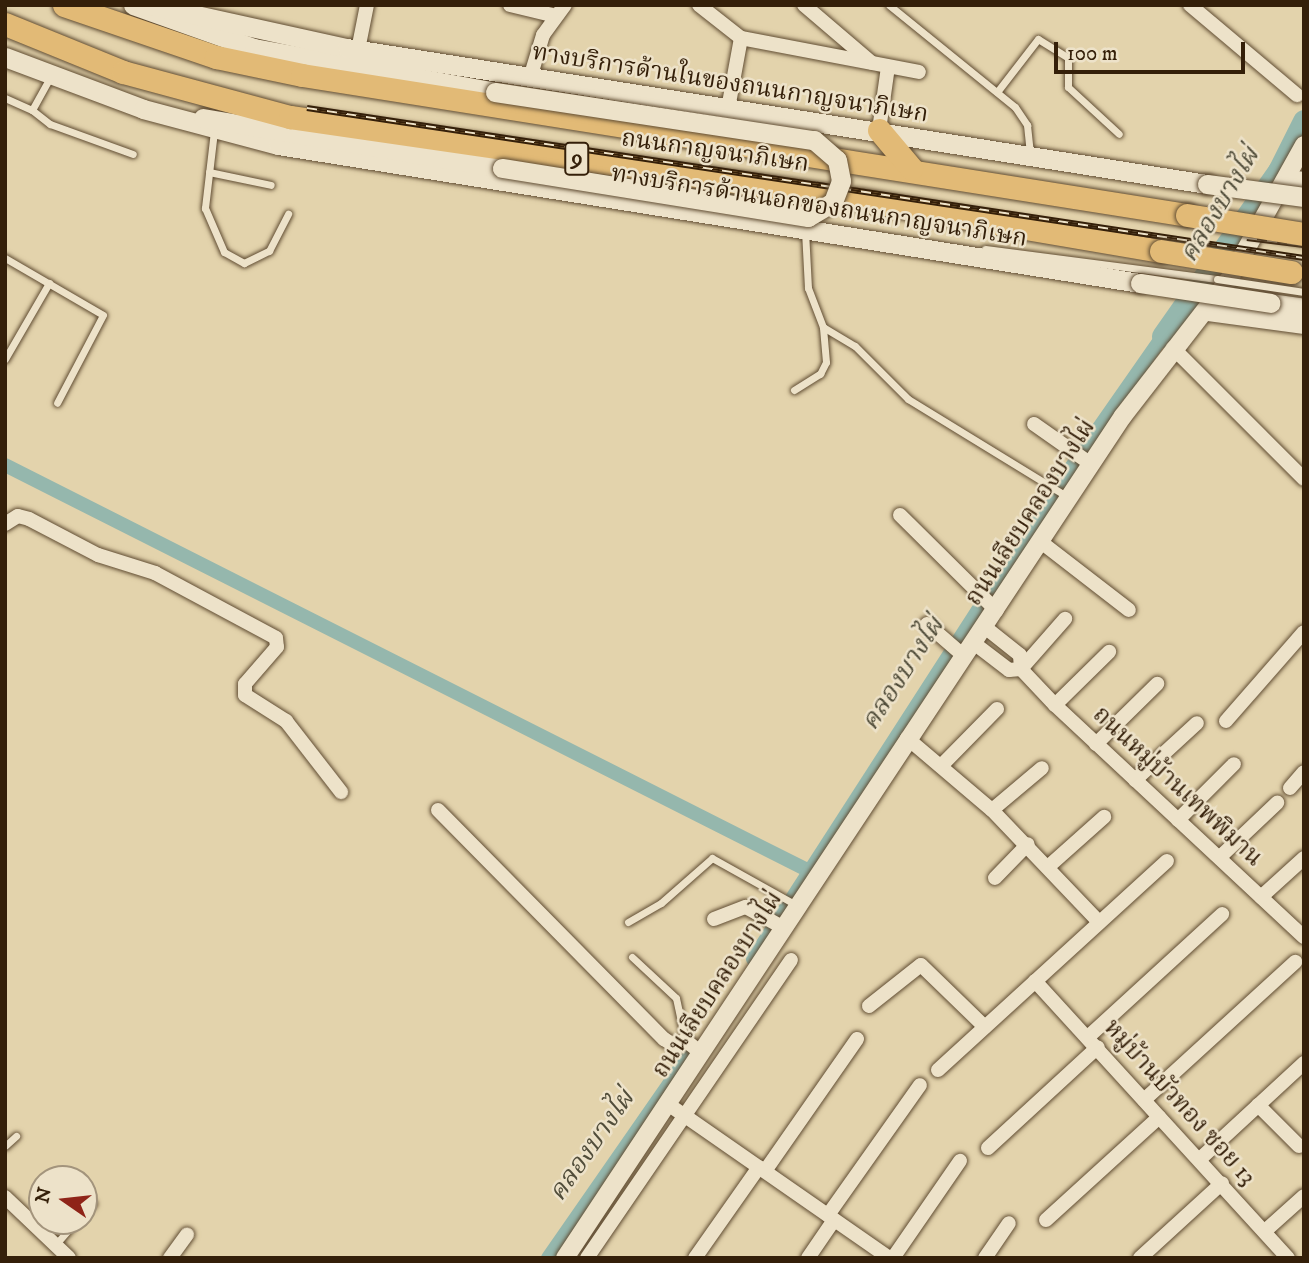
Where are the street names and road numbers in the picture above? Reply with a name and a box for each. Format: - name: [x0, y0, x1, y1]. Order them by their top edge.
- street label: ทางบริการด้านในของถนนกาญจนาภิเษก: [530, 38, 930, 130]
- street label: ถนนกาญจนาภิเษก: [619, 125, 811, 179]
- road number: 9: [563, 140, 591, 178]
- street label: ทางบริการด้านนอกของถนนกาญจนาภิเษก: [609, 160, 1029, 254]
- street label: ถนนเลียบคลองบางไผ่: [960, 414, 1102, 612]
- street label: ถนนหมู่บ้านเทพพิมาน: [1086, 701, 1268, 873]
- street label: ถนนเลียบคลองบางไผ่: [647, 886, 789, 1084]
- street label: หมู่บ้านบัวทอง ซอย 13: [1097, 1014, 1261, 1192]

